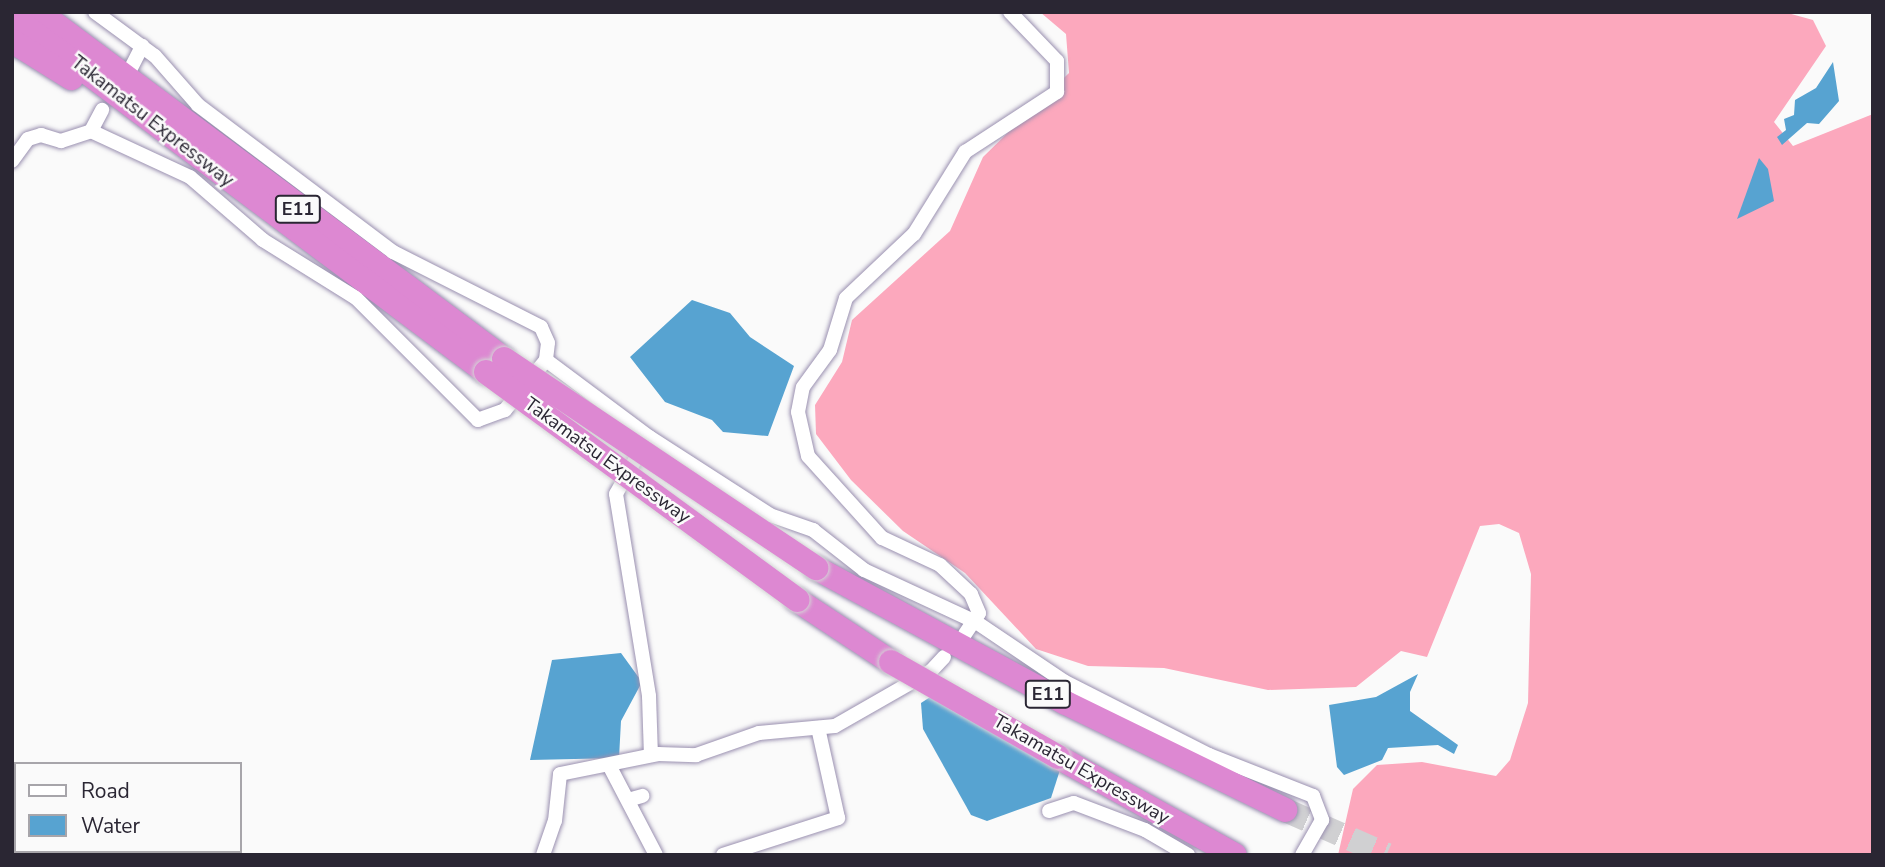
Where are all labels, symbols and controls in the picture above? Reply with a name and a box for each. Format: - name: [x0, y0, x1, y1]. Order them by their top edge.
- street label: Takamatsu Expressway: [66, 52, 238, 192]
- road number: E11: [274, 194, 322, 224]
- street label: Takamatsu Expressway: [520, 393, 694, 529]
- road number: E11: [1024, 680, 1072, 708]
- street label: Takamatsu Expressway: [989, 710, 1173, 830]
- legend: [14, 762, 242, 853]
- text: Road: [81, 777, 130, 805]
- text: Water: [81, 812, 140, 840]

